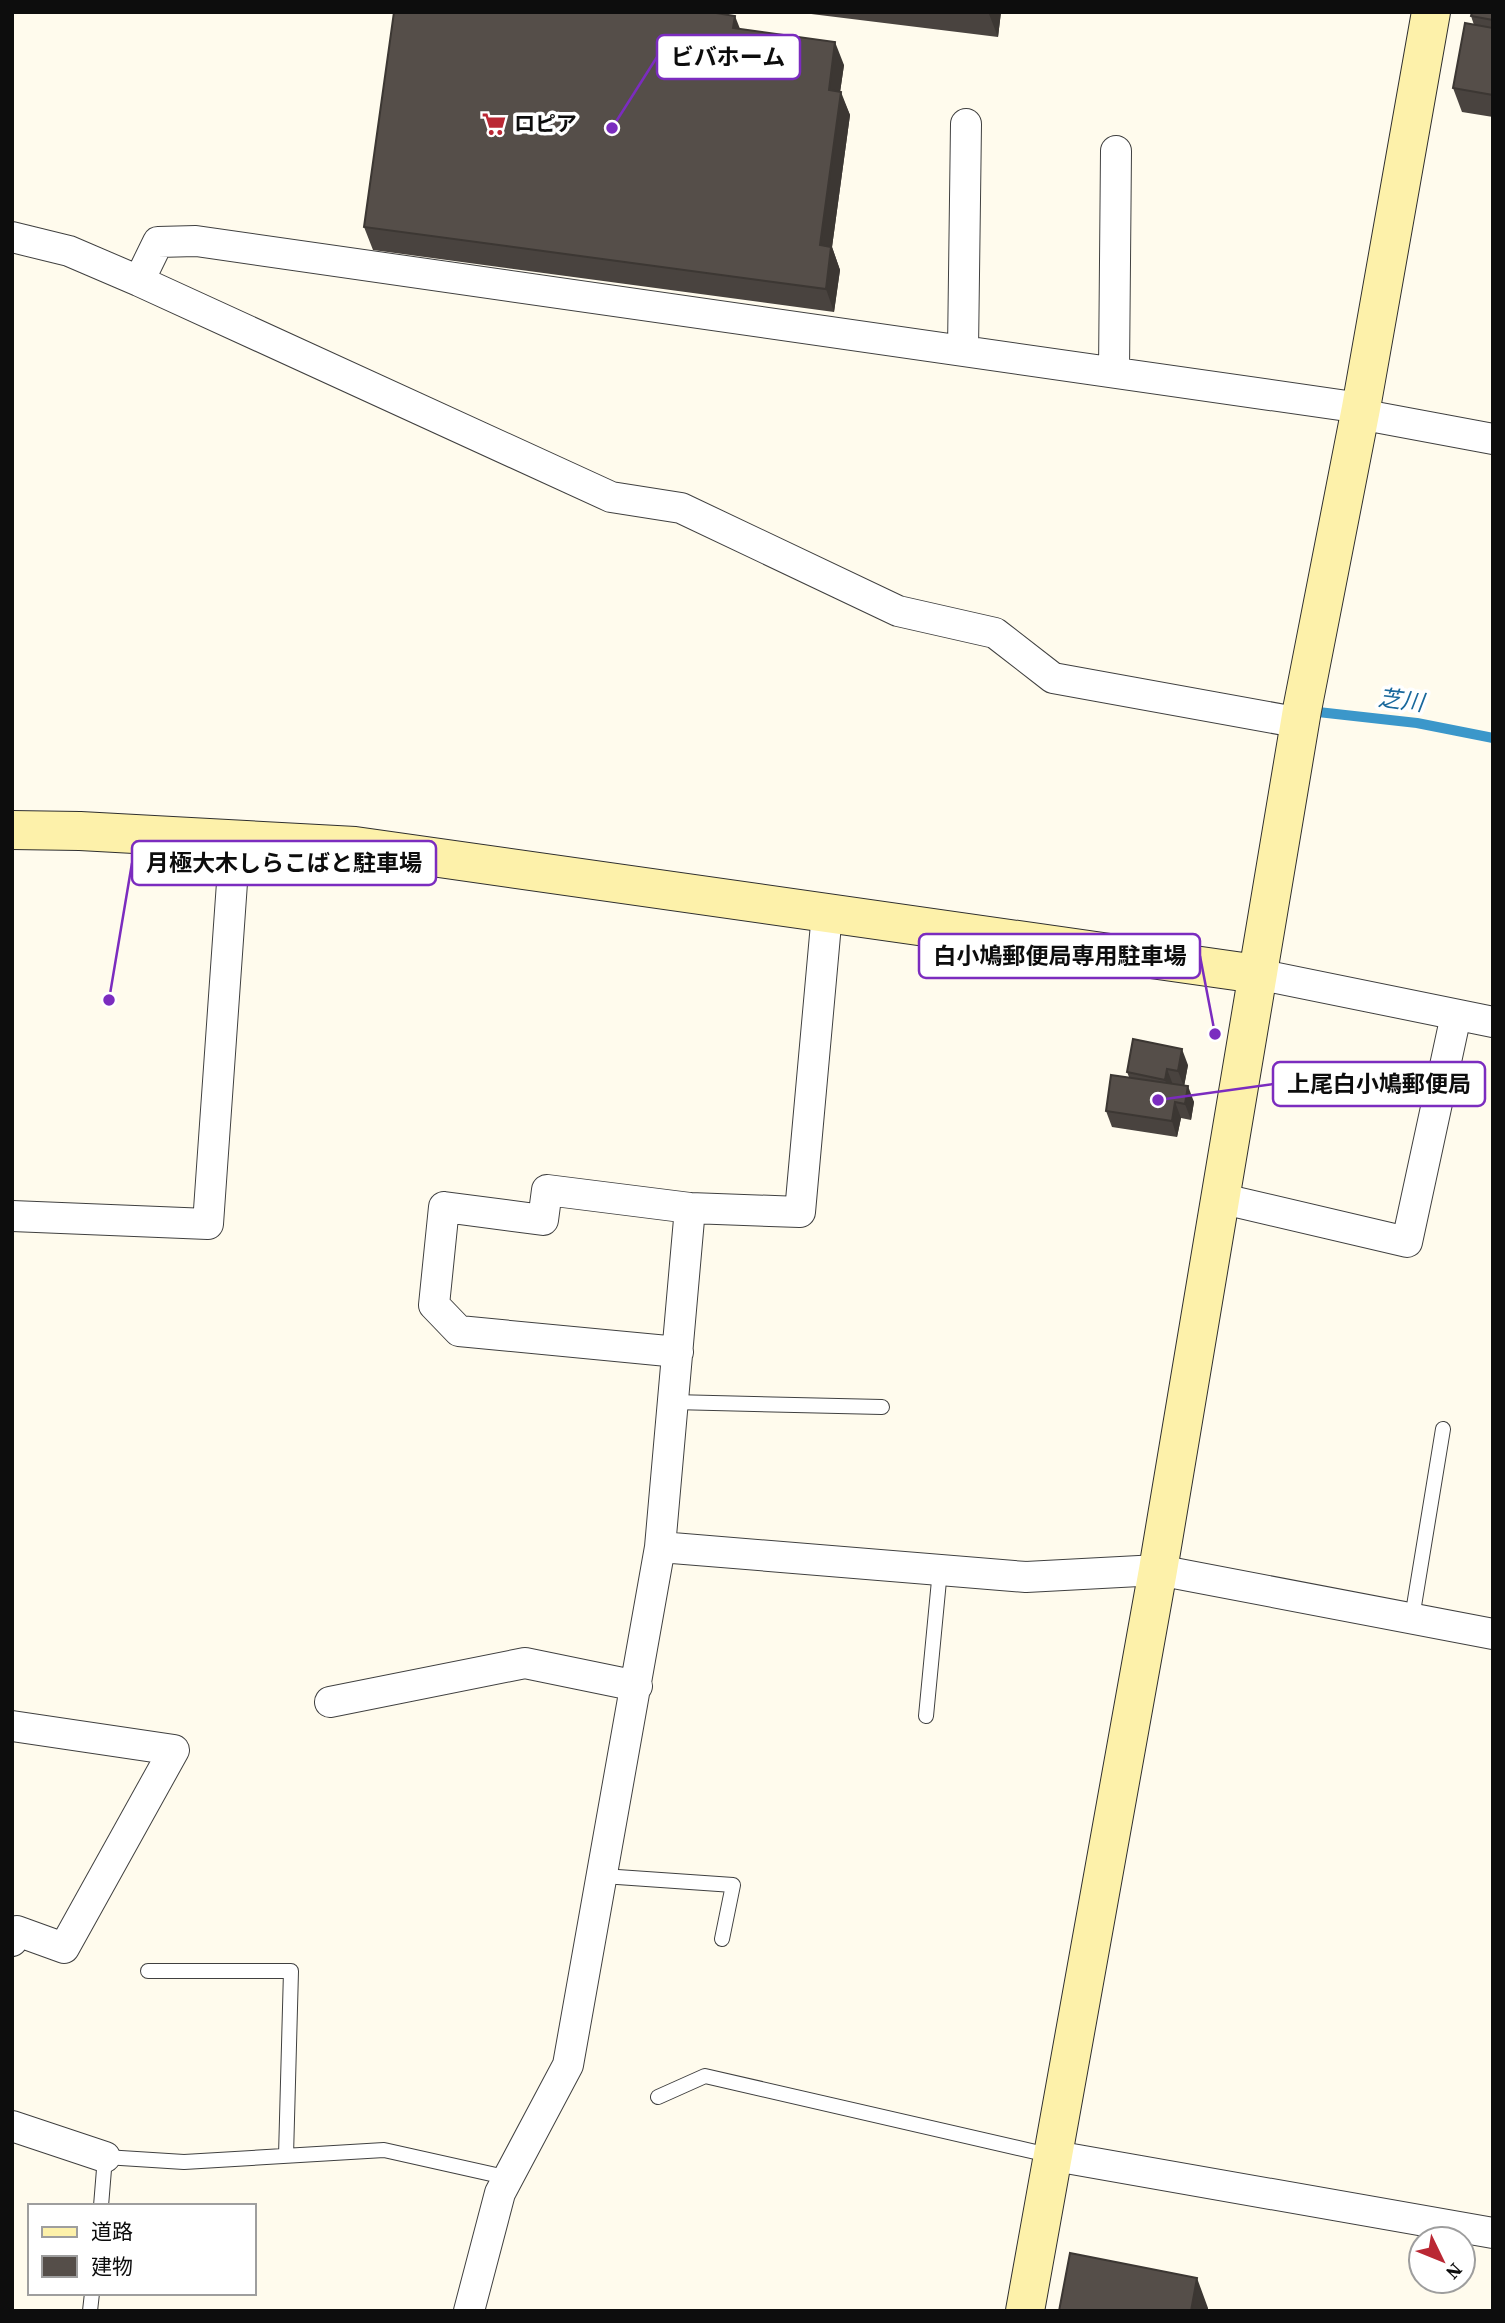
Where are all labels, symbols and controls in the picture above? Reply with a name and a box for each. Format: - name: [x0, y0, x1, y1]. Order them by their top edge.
- callout: ビバホーム: [657, 35, 800, 79]
- text: ビバホーム: [671, 41, 785, 73]
- place label: ロピア: [514, 109, 577, 138]
- supermarket icon: ロピア: [480, 110, 508, 138]
- water label: 芝川: [1376, 681, 1429, 719]
- callout: 月極大木しらこばと駐車場: [132, 841, 436, 885]
- text: 月極大木しらこばと駐車場: [146, 847, 422, 879]
- callout: 白小鳩郵便局専用駐車場: [919, 934, 1200, 978]
- text: 白小鳩郵便局専用駐車場: [934, 940, 1187, 972]
- callout: 上尾白小鳩郵便局: [1273, 1062, 1485, 1106]
- text: 上尾白小鳩郵便局: [1287, 1068, 1471, 1100]
- legend: [28, 2204, 256, 2295]
- text: 道路: [91, 2217, 133, 2246]
- north arrow: [1407, 2225, 1477, 2295]
- text: 建物: [91, 2252, 133, 2281]
- text: N: [1440, 2258, 1469, 2286]

